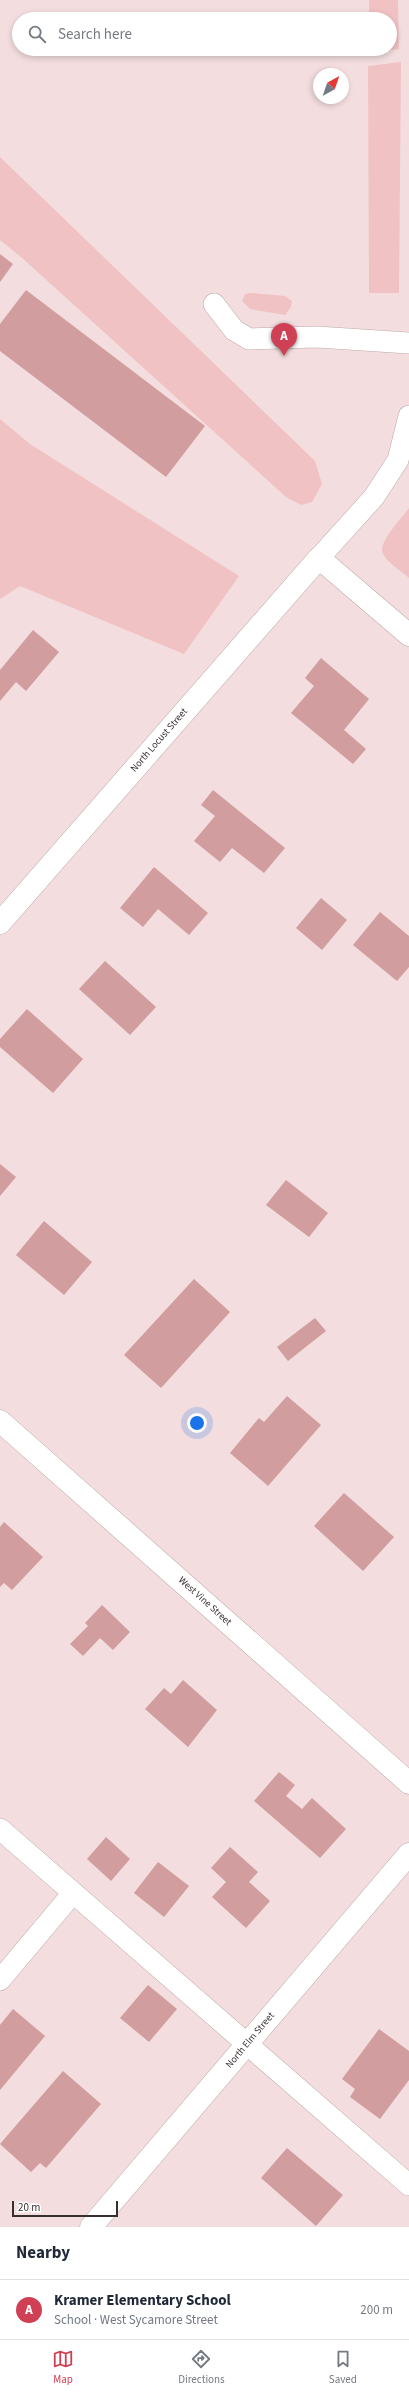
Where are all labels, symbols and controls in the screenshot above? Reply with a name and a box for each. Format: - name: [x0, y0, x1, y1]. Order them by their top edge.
- search box: [12, 12, 397, 56]
- icon: search: [26, 23, 48, 45]
- text: Search here: [58, 24, 132, 45]
- north arrow: [313, 68, 349, 104]
- pin: A: [271, 323, 297, 356]
- street label: North Locust Street: [127, 704, 191, 775]
- your location: [187, 1413, 207, 1433]
- street label: West Vine Street: [175, 1573, 235, 1629]
- street label: North Elm Street: [222, 2008, 278, 2071]
- scale bar: [12, 2199, 118, 2218]
- text: 20 m: [18, 2200, 40, 2215]
- text: Nearby: [16, 2241, 70, 2265]
- text: Kramer Elementary School: [54, 2290, 231, 2311]
- text: A: [25, 2301, 33, 2319]
- text: 200 m: [360, 2301, 393, 2319]
- text: School · West Sycamore Street: [54, 2311, 218, 2329]
- tab: Map: [52, 2348, 74, 2387]
- tab: Directions: [178, 2348, 225, 2387]
- tab: Saved: [329, 2348, 357, 2387]

